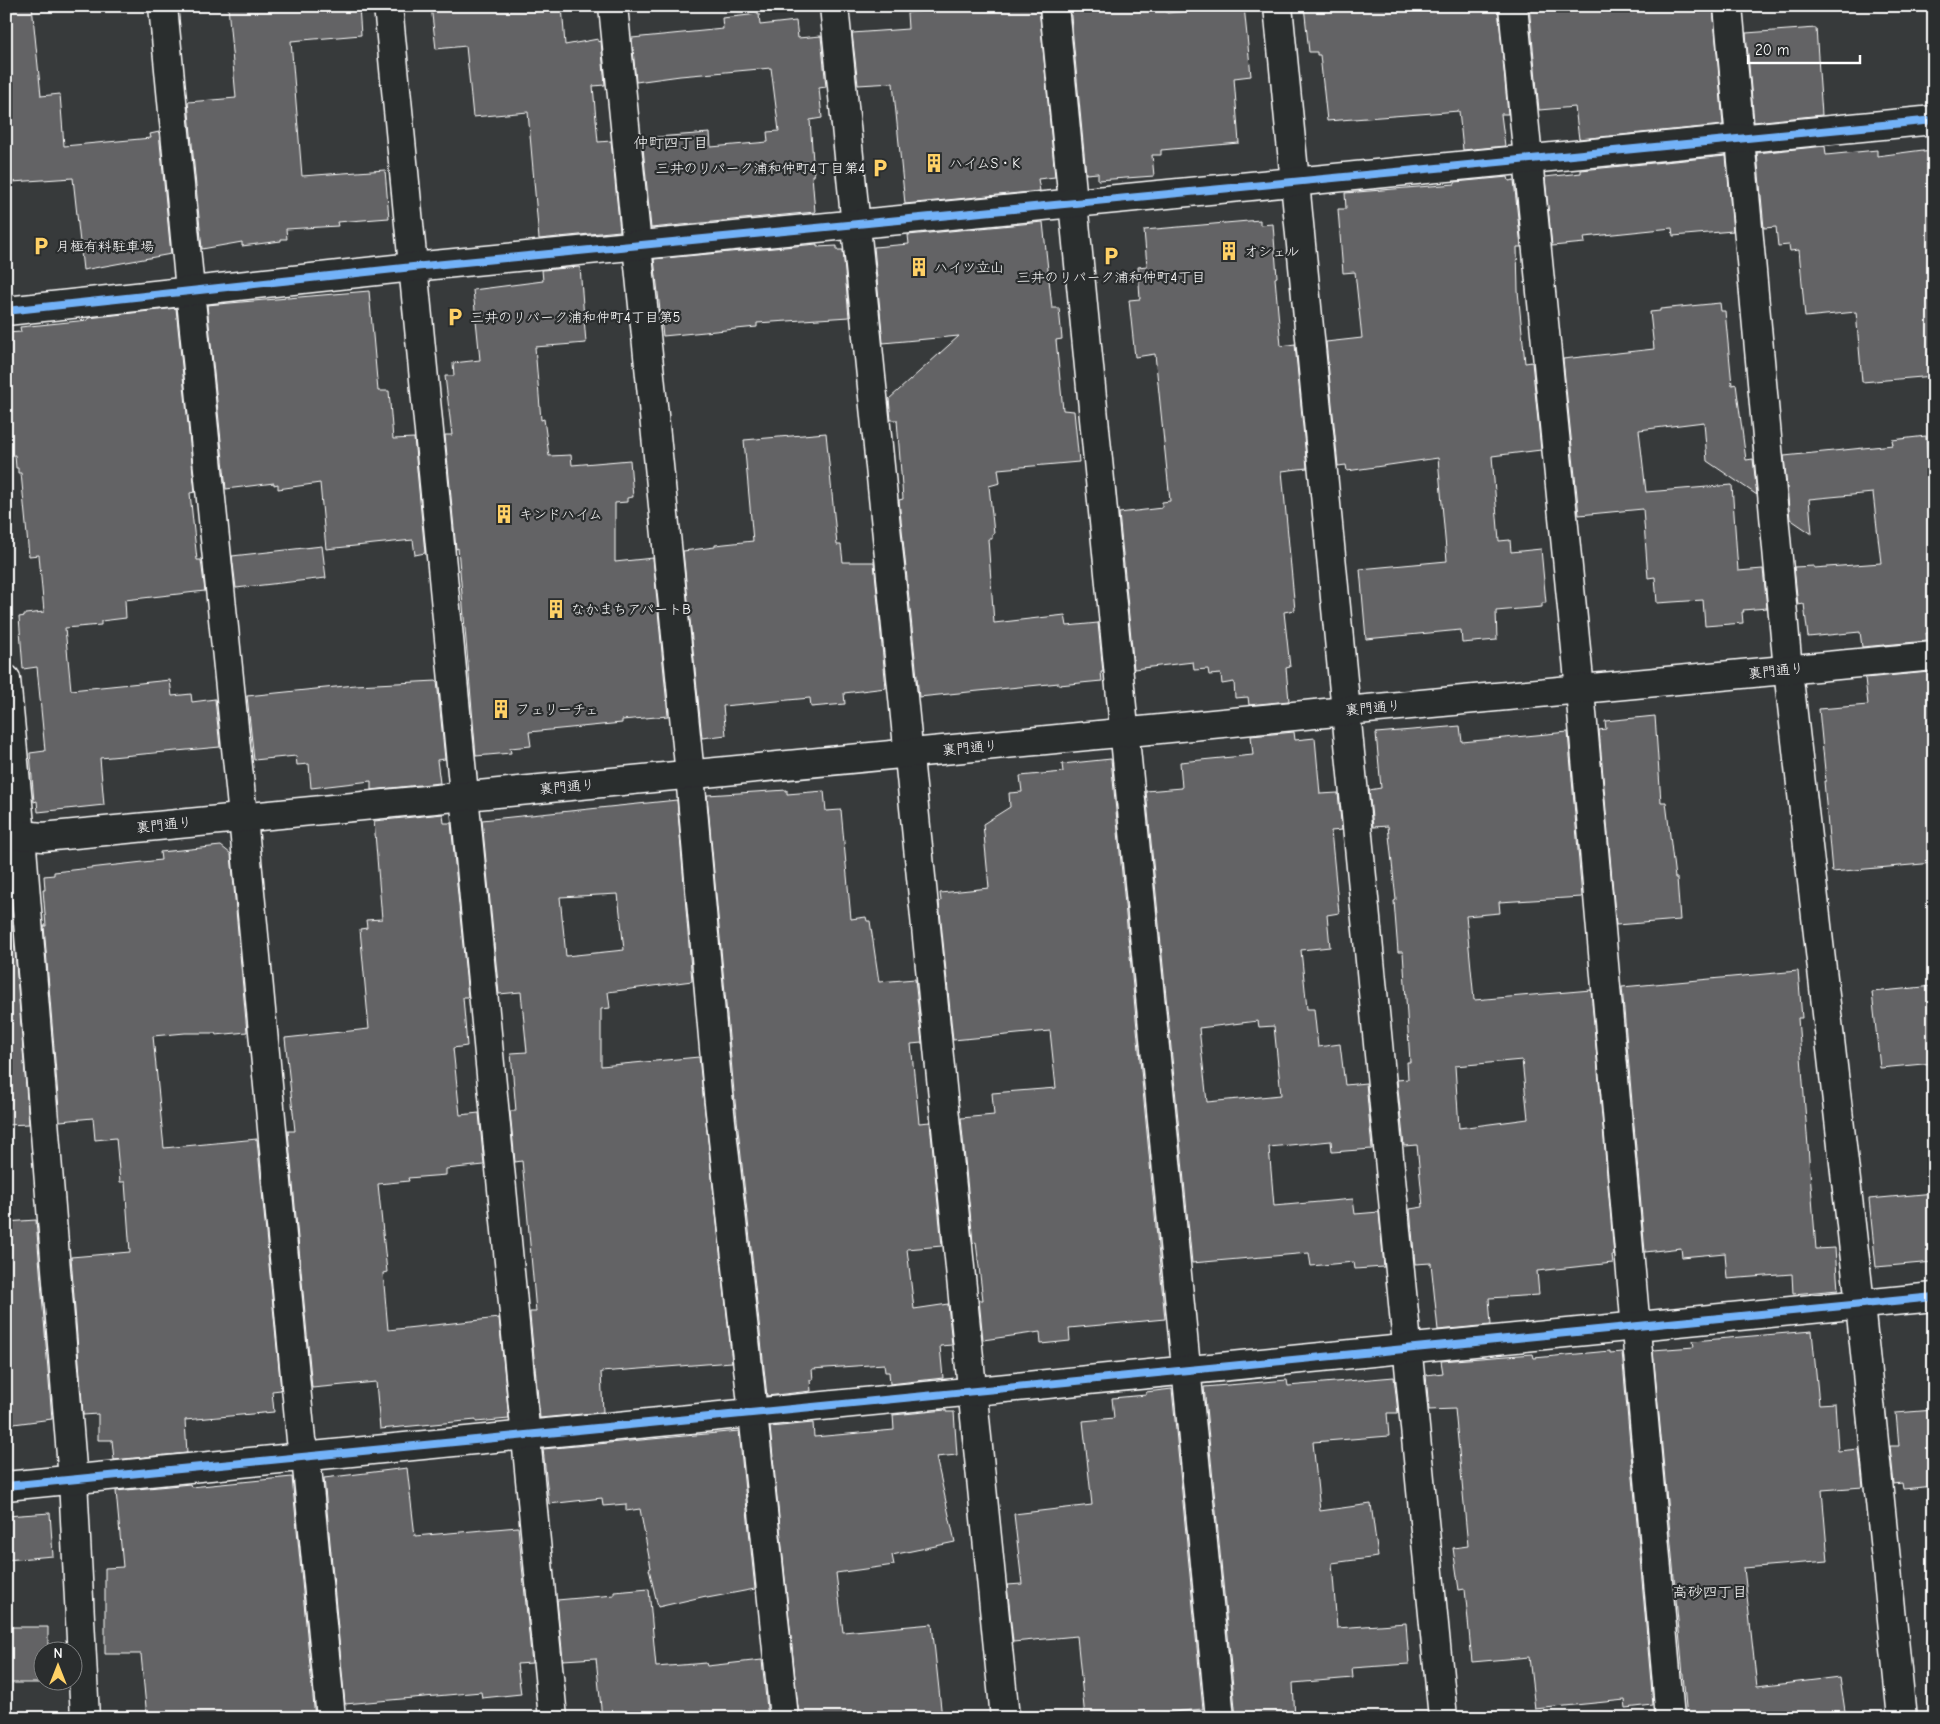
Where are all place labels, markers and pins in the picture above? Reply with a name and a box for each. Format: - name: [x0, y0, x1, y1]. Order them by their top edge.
- building icon: ハイムS・K: [923, 152, 945, 174]
- place label: ハイムS・K: [949, 155, 1020, 172]
- parking icon: 三井のリパーク浦和仲町4丁目第4: [869, 157, 891, 179]
- place label: 三井のリパーク浦和仲町4丁目第4: [655, 160, 865, 177]
- parking icon: 月極有料駐車場: [30, 235, 52, 257]
- place label: 月極有料駐車場: [56, 238, 154, 255]
- building icon: オシェル: [1218, 240, 1240, 262]
- place label: オシェル: [1244, 243, 1300, 260]
- parking icon: 三井のリパーク浦和仲町4丁目: [1100, 245, 1122, 267]
- building icon: ハイツ立山: [908, 256, 930, 278]
- place label: ハイツ立山: [934, 259, 1004, 276]
- place label: 三井のリパーク浦和仲町4丁目: [1017, 269, 1205, 286]
- parking icon: 三井のリパーク浦和仲町4丁目第5: [444, 306, 466, 328]
- place label: 三井のリパーク浦和仲町4丁目第5: [470, 309, 680, 326]
- building icon: キンドハイム: [493, 503, 515, 525]
- place label: キンドハイム: [519, 506, 602, 523]
- building icon: なかまちアパートB: [545, 598, 567, 620]
- place label: なかまちアパートB: [571, 601, 691, 618]
- building icon: フェリーチェ: [490, 698, 512, 720]
- place label: フェリーチェ: [516, 701, 599, 718]

